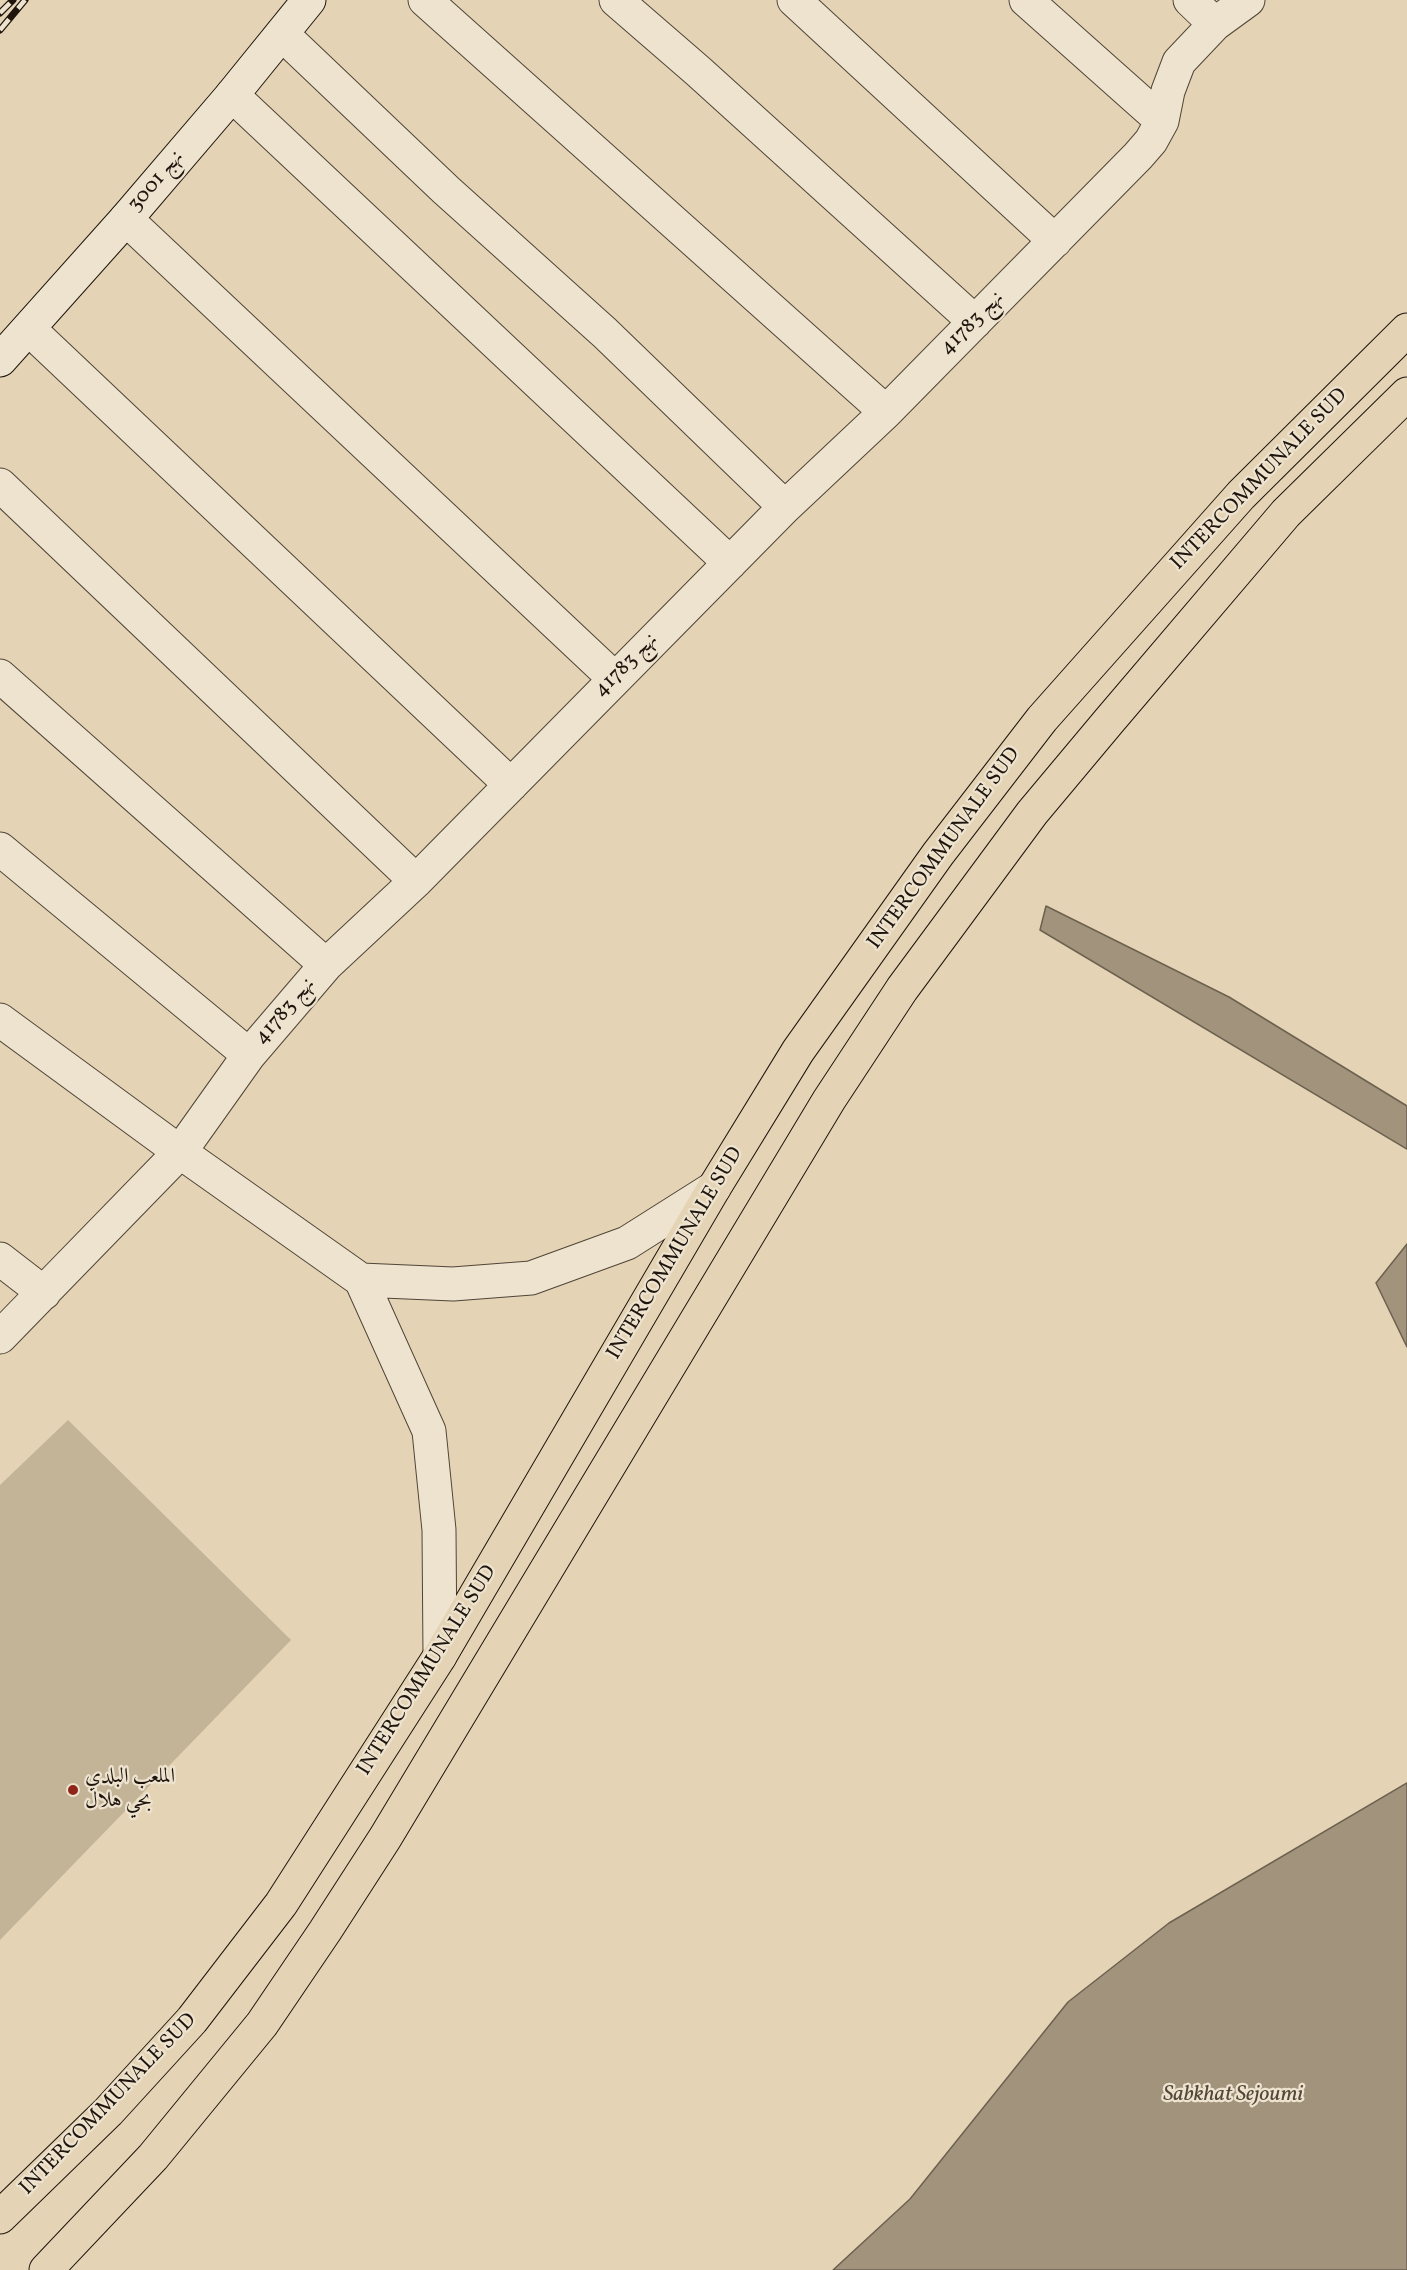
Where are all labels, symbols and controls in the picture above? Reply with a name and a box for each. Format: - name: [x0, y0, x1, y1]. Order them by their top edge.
- street label: نهج 3001: [124, 146, 190, 218]
- street label: نهج 41783: [936, 287, 1010, 361]
- street label: INTERCOMMUNALE SUD: [1166, 384, 1354, 576]
- street label: نهج 41783: [590, 629, 664, 703]
- street label: INTERCOMMUNALE SUD: [863, 743, 1027, 955]
- street label: نهج 41783: [250, 973, 322, 1051]
- street label: INTERCOMMUNALE SUD: [603, 1143, 749, 1365]
- street label: INTERCOMMUNALE SUD: [353, 1561, 503, 1781]
- place label: الملعب البلدي بحي هلال: [85, 1765, 175, 1815]
- marker: الملعب البلدي بحي هلال: [66, 1783, 80, 1797]
- street label: INTERCOMMUNALE SUD: [15, 2009, 203, 2201]
- water label: Sabkhat Sejoumi: [1163, 2083, 1303, 2109]

